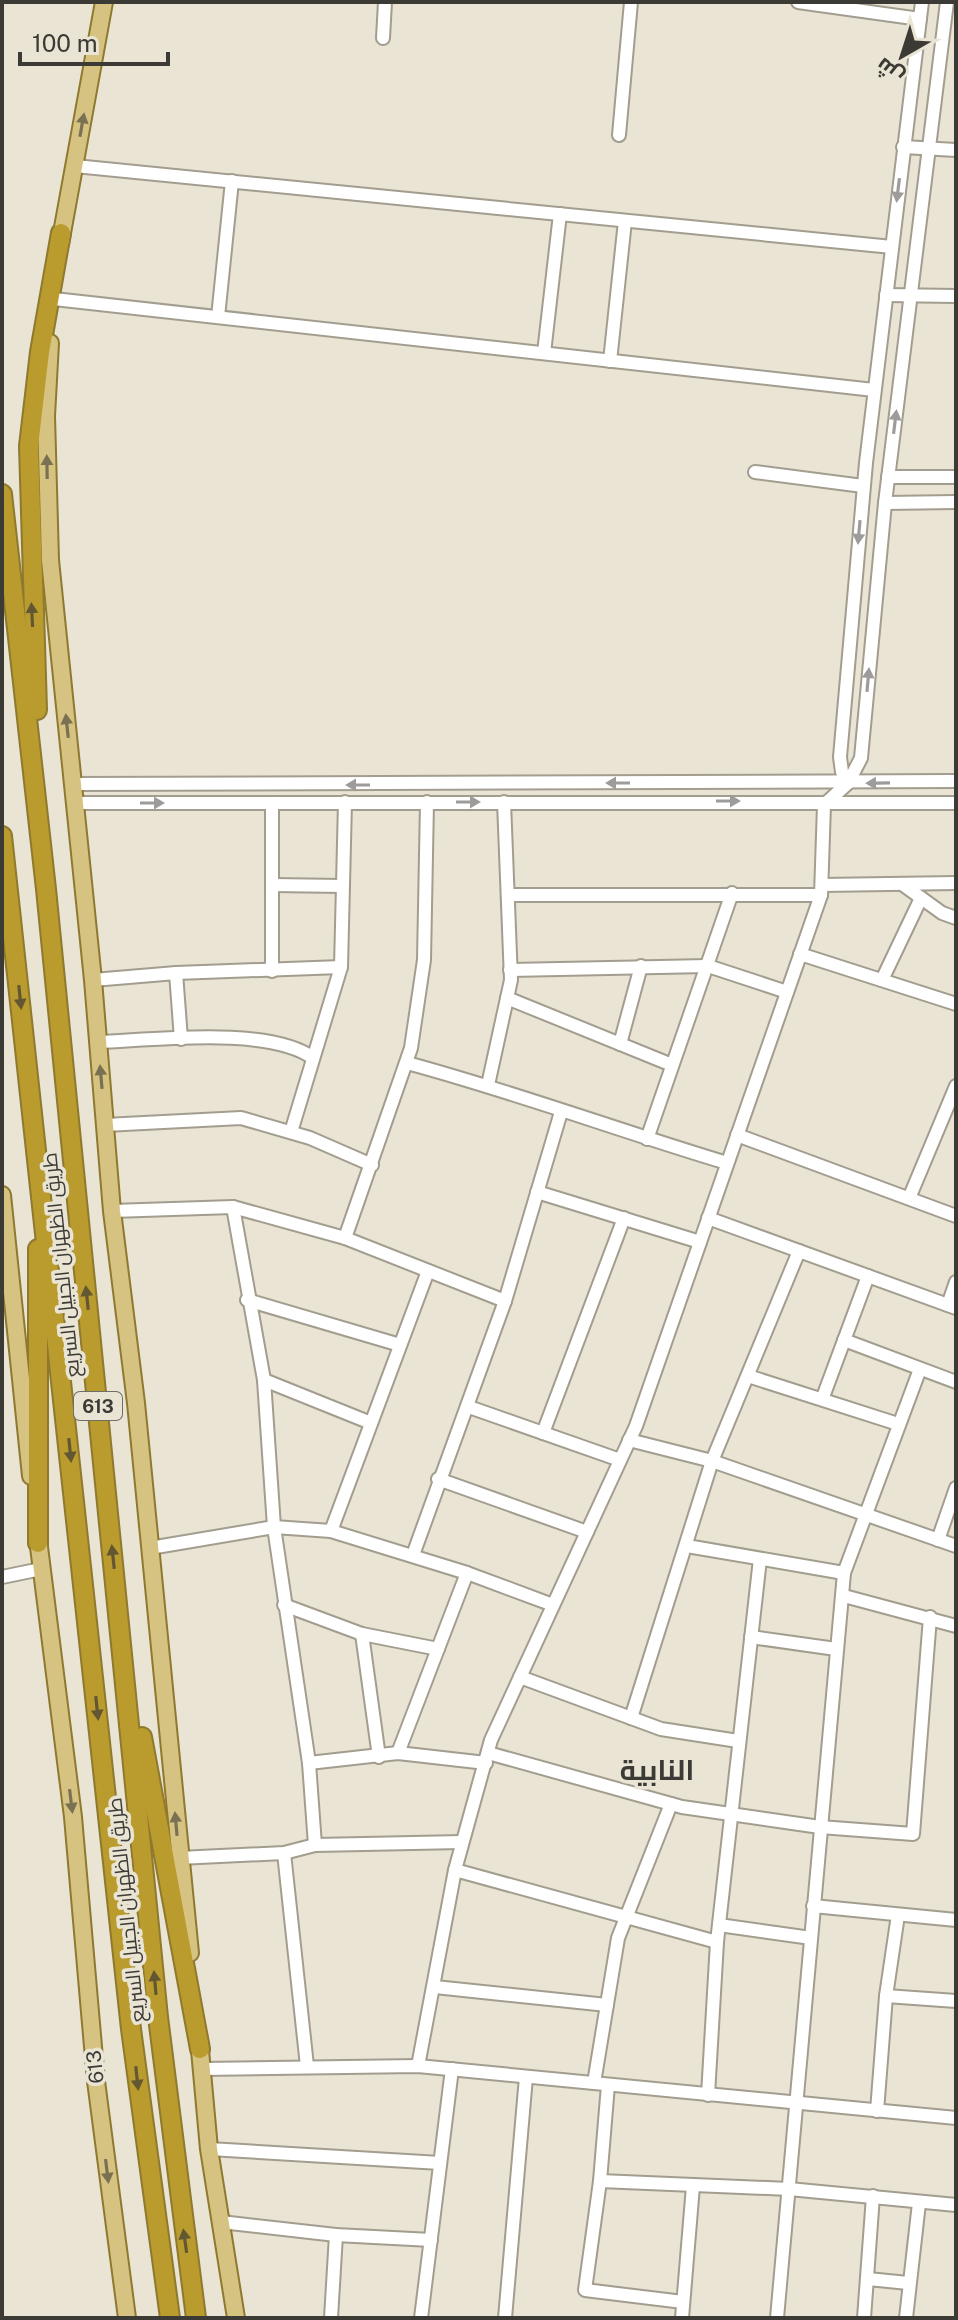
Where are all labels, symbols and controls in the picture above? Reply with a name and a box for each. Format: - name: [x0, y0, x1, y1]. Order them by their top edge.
- scale bar: [20, 16, 168, 66]
- north arrow: [862, 16, 942, 96]
- text: 100 m: [32, 29, 98, 57]
- text: ش: [870, 52, 909, 91]
- one-way arrow: [77, 113, 89, 138]
- one-way arrow: [892, 178, 905, 203]
- one-way arrow: [889, 409, 902, 434]
- one-way arrow: [40, 454, 53, 479]
- one-way arrow: [853, 520, 866, 545]
- one-way arrow: [26, 602, 39, 627]
- one-way arrow: [862, 668, 875, 693]
- one-way arrow: [60, 713, 73, 738]
- one-way arrow: [865, 776, 890, 789]
- one-way arrow: [605, 777, 630, 789]
- one-way arrow: [345, 779, 370, 791]
- one-way arrow: [716, 795, 741, 807]
- one-way arrow: [456, 796, 481, 808]
- one-way arrow: [140, 797, 165, 809]
- one-way arrow: [14, 984, 27, 1009]
- one-way arrow: [94, 1064, 107, 1089]
- street label: طريق الظهران الجبيل السريع: [37, 1151, 87, 1379]
- one-way arrow: [80, 1285, 93, 1310]
- road number: 613: [74, 1392, 122, 1420]
- one-way arrow: [63, 1438, 76, 1463]
- one-way arrow: [106, 1544, 119, 1569]
- one-way arrow: [91, 1696, 104, 1721]
- district label: النابية: [620, 1753, 694, 1786]
- one-way arrow: [64, 1789, 77, 1814]
- street label: طريق الظهران الجبيل السريع: [102, 1796, 152, 2024]
- one-way arrow: [170, 1811, 183, 1836]
- one-way arrow: [148, 1970, 161, 1995]
- street label: 613: [81, 2049, 109, 2085]
- one-way arrow: [131, 2066, 144, 2091]
- one-way arrow: [101, 2159, 114, 2184]
- one-way arrow: [178, 2228, 191, 2253]

